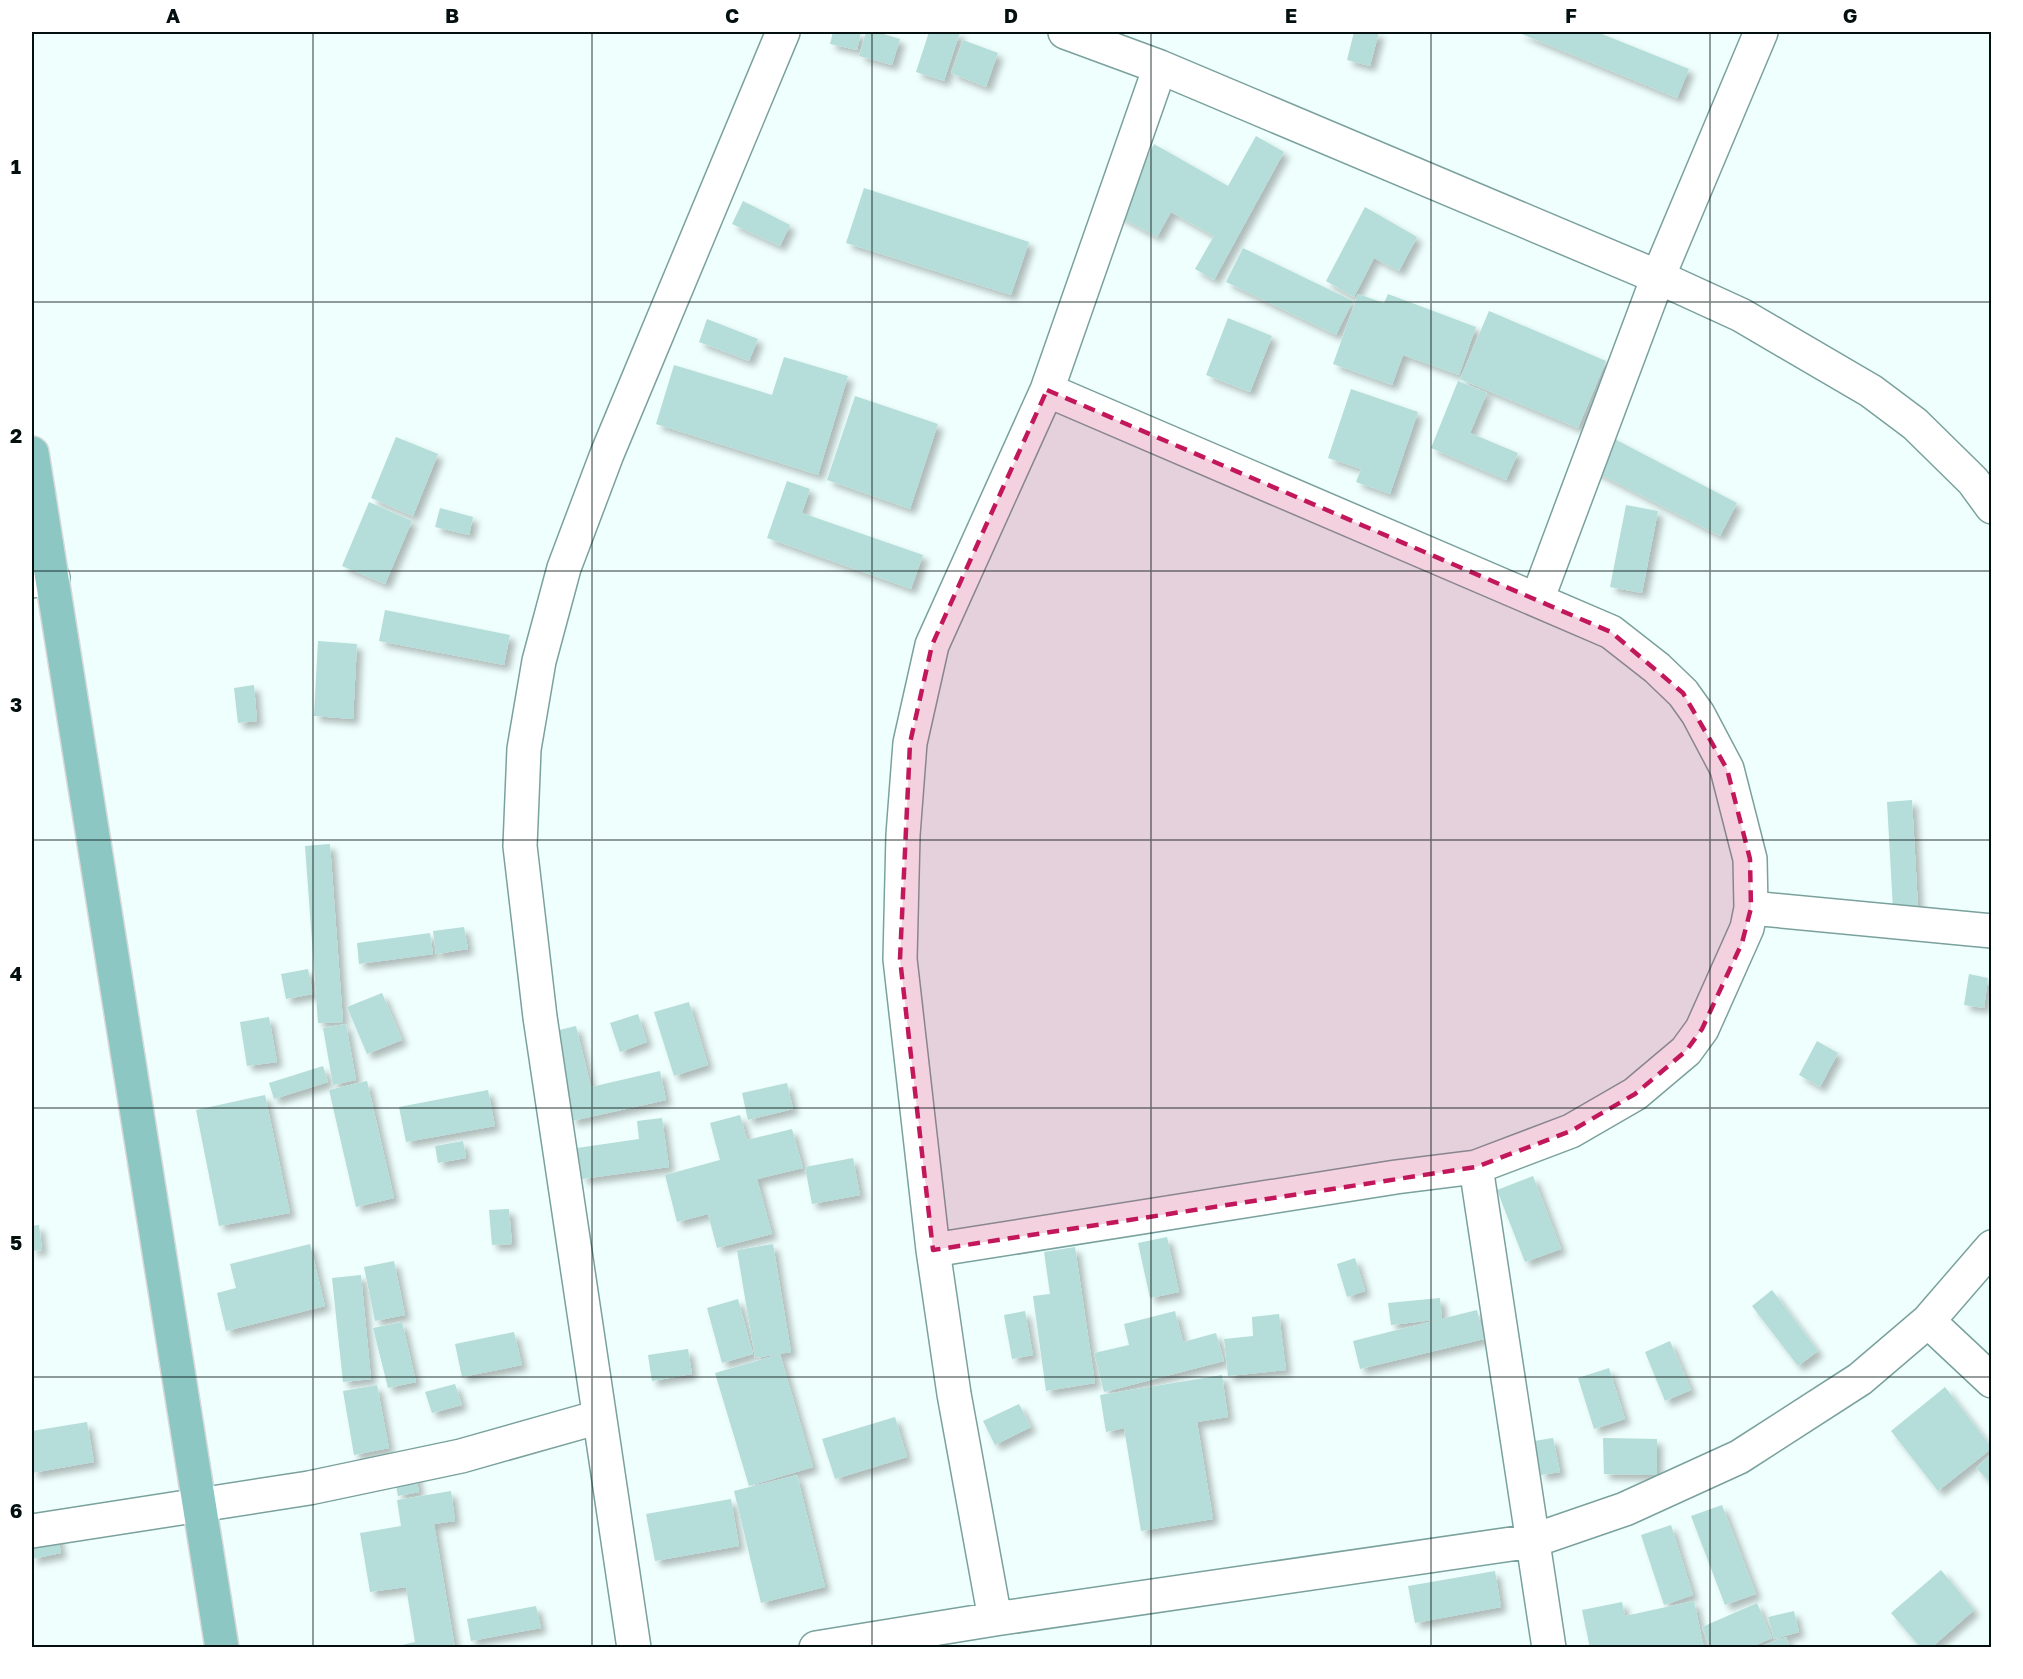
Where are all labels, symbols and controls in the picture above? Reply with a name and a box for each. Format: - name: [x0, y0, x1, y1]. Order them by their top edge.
- text: A: [166, 3, 180, 27]
- text: B: [445, 3, 459, 27]
- text: C: [725, 3, 739, 27]
- text: D: [1004, 3, 1018, 27]
- text: E: [1285, 3, 1297, 27]
- text: F: [1565, 3, 1577, 27]
- text: G: [1843, 3, 1857, 27]
- text: 1: [11, 154, 21, 178]
- text: 2: [10, 423, 22, 447]
- text: 3: [10, 692, 22, 716]
- text: 4: [10, 961, 22, 985]
- text: 5: [10, 1230, 22, 1254]
- text: 6: [10, 1498, 22, 1522]

